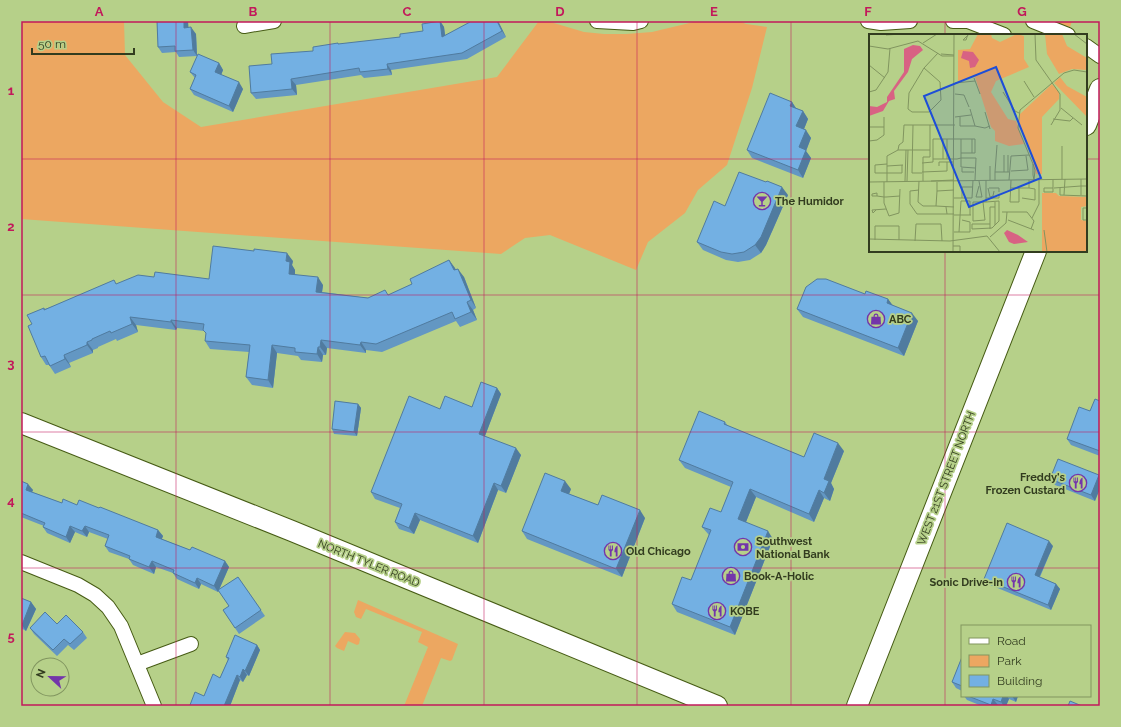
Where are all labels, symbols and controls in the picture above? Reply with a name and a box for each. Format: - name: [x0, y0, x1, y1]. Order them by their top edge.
- text: A: [95, 4, 104, 19]
- text: B: [249, 4, 258, 19]
- text: C: [403, 4, 412, 19]
- text: D: [555, 4, 565, 19]
- text: E: [710, 4, 718, 19]
- text: F: [864, 4, 872, 19]
- text: G: [1017, 4, 1027, 19]
- scale bar: [32, 30, 134, 56]
- inset map: [869, 34, 1087, 252]
- text: 50 m: [38, 37, 66, 51]
- text: 1: [8, 83, 15, 98]
- bar icon: The Humidor: [752, 191, 772, 211]
- place label: The Humidor: [775, 195, 844, 208]
- text: 2: [7, 219, 15, 234]
- shop icon: ABC: [866, 309, 886, 329]
- place label: ABC: [889, 313, 912, 326]
- text: 3: [7, 356, 15, 371]
- street label: WEST 21ST STREET NORTH: [915, 410, 978, 547]
- place label: Freddy's Frozen Custard: [985, 471, 1066, 497]
- restaurant icon: Freddy's Frozen Custard: [1068, 473, 1088, 493]
- text: 4: [7, 493, 15, 508]
- place label: Southwest National Bank: [756, 535, 831, 561]
- street label: NORTH TYLER ROAD: [316, 537, 422, 590]
- bank icon: Southwest National Bank: [733, 537, 753, 557]
- restaurant icon: Old Chicago: [603, 541, 623, 561]
- place label: Old Chicago: [626, 545, 691, 558]
- shop icon: Book-A-Holic: [721, 566, 741, 586]
- place label: Book-A-Holic: [744, 570, 814, 583]
- restaurant icon: Sonic Drive-In: [1006, 572, 1026, 592]
- place label: Sonic Drive-In: [930, 576, 1003, 589]
- restaurant icon: KOBE: [707, 601, 727, 621]
- place label: KOBE: [730, 605, 760, 618]
- legend: [961, 625, 1091, 697]
- text: 5: [7, 629, 15, 644]
- text: Road: [997, 634, 1026, 648]
- text: Park: [997, 654, 1022, 668]
- north arrow: [30, 657, 70, 697]
- text: N: [34, 667, 49, 680]
- text: Building: [997, 674, 1043, 688]

